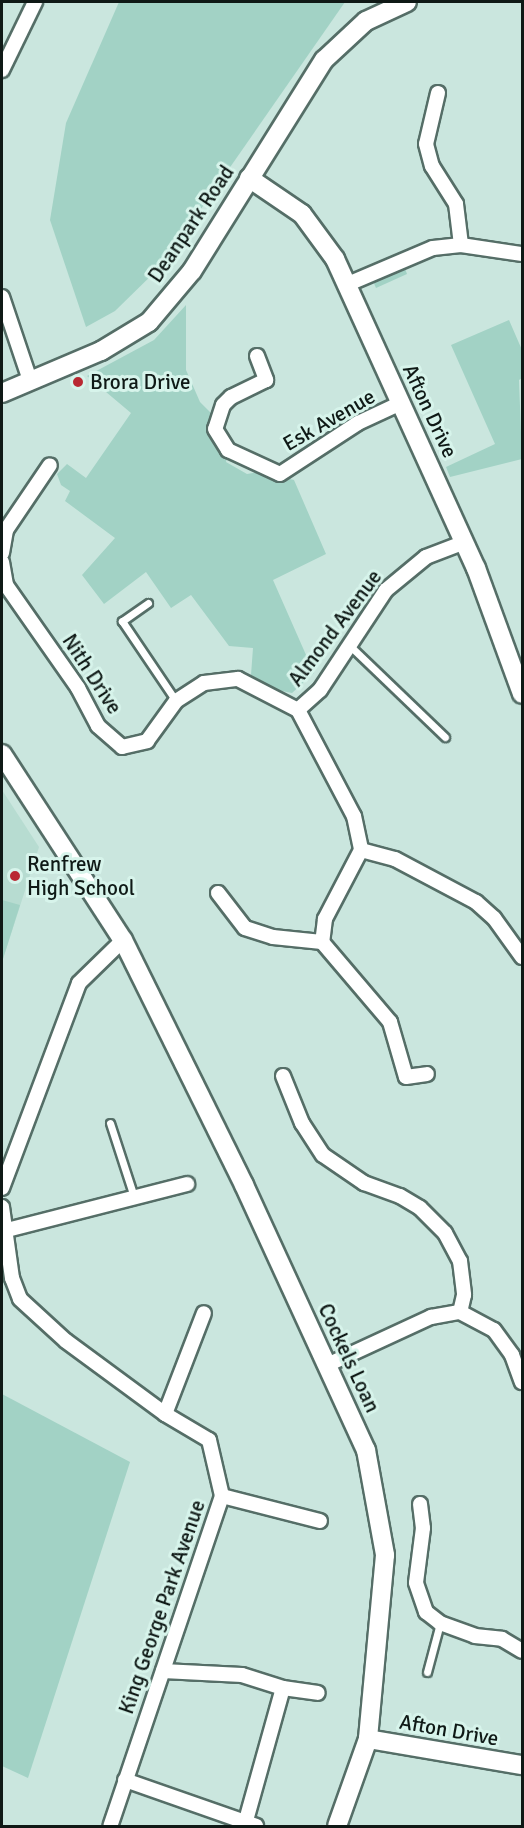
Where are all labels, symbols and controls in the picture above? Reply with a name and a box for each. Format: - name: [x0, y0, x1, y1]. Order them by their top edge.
- street label: Deanpark Road: [143, 161, 239, 287]
- street label: Afton Drive: [397, 360, 463, 462]
- place label: Brora Drive: [90, 369, 190, 395]
- marker: Brora Drive: [71, 375, 85, 389]
- street label: Esk Avenue: [279, 384, 379, 456]
- street label: Almond Avenue: [283, 565, 387, 691]
- street label: Nith Drive: [57, 629, 127, 719]
- place label: Renfrew High School: [27, 851, 135, 901]
- marker: Renfrew High School: [8, 869, 22, 883]
- street label: Cockels Loan: [313, 1299, 385, 1417]
- street label: King George Park Avenue: [114, 1497, 210, 1717]
- street label: Afton Drive: [398, 1709, 500, 1751]

